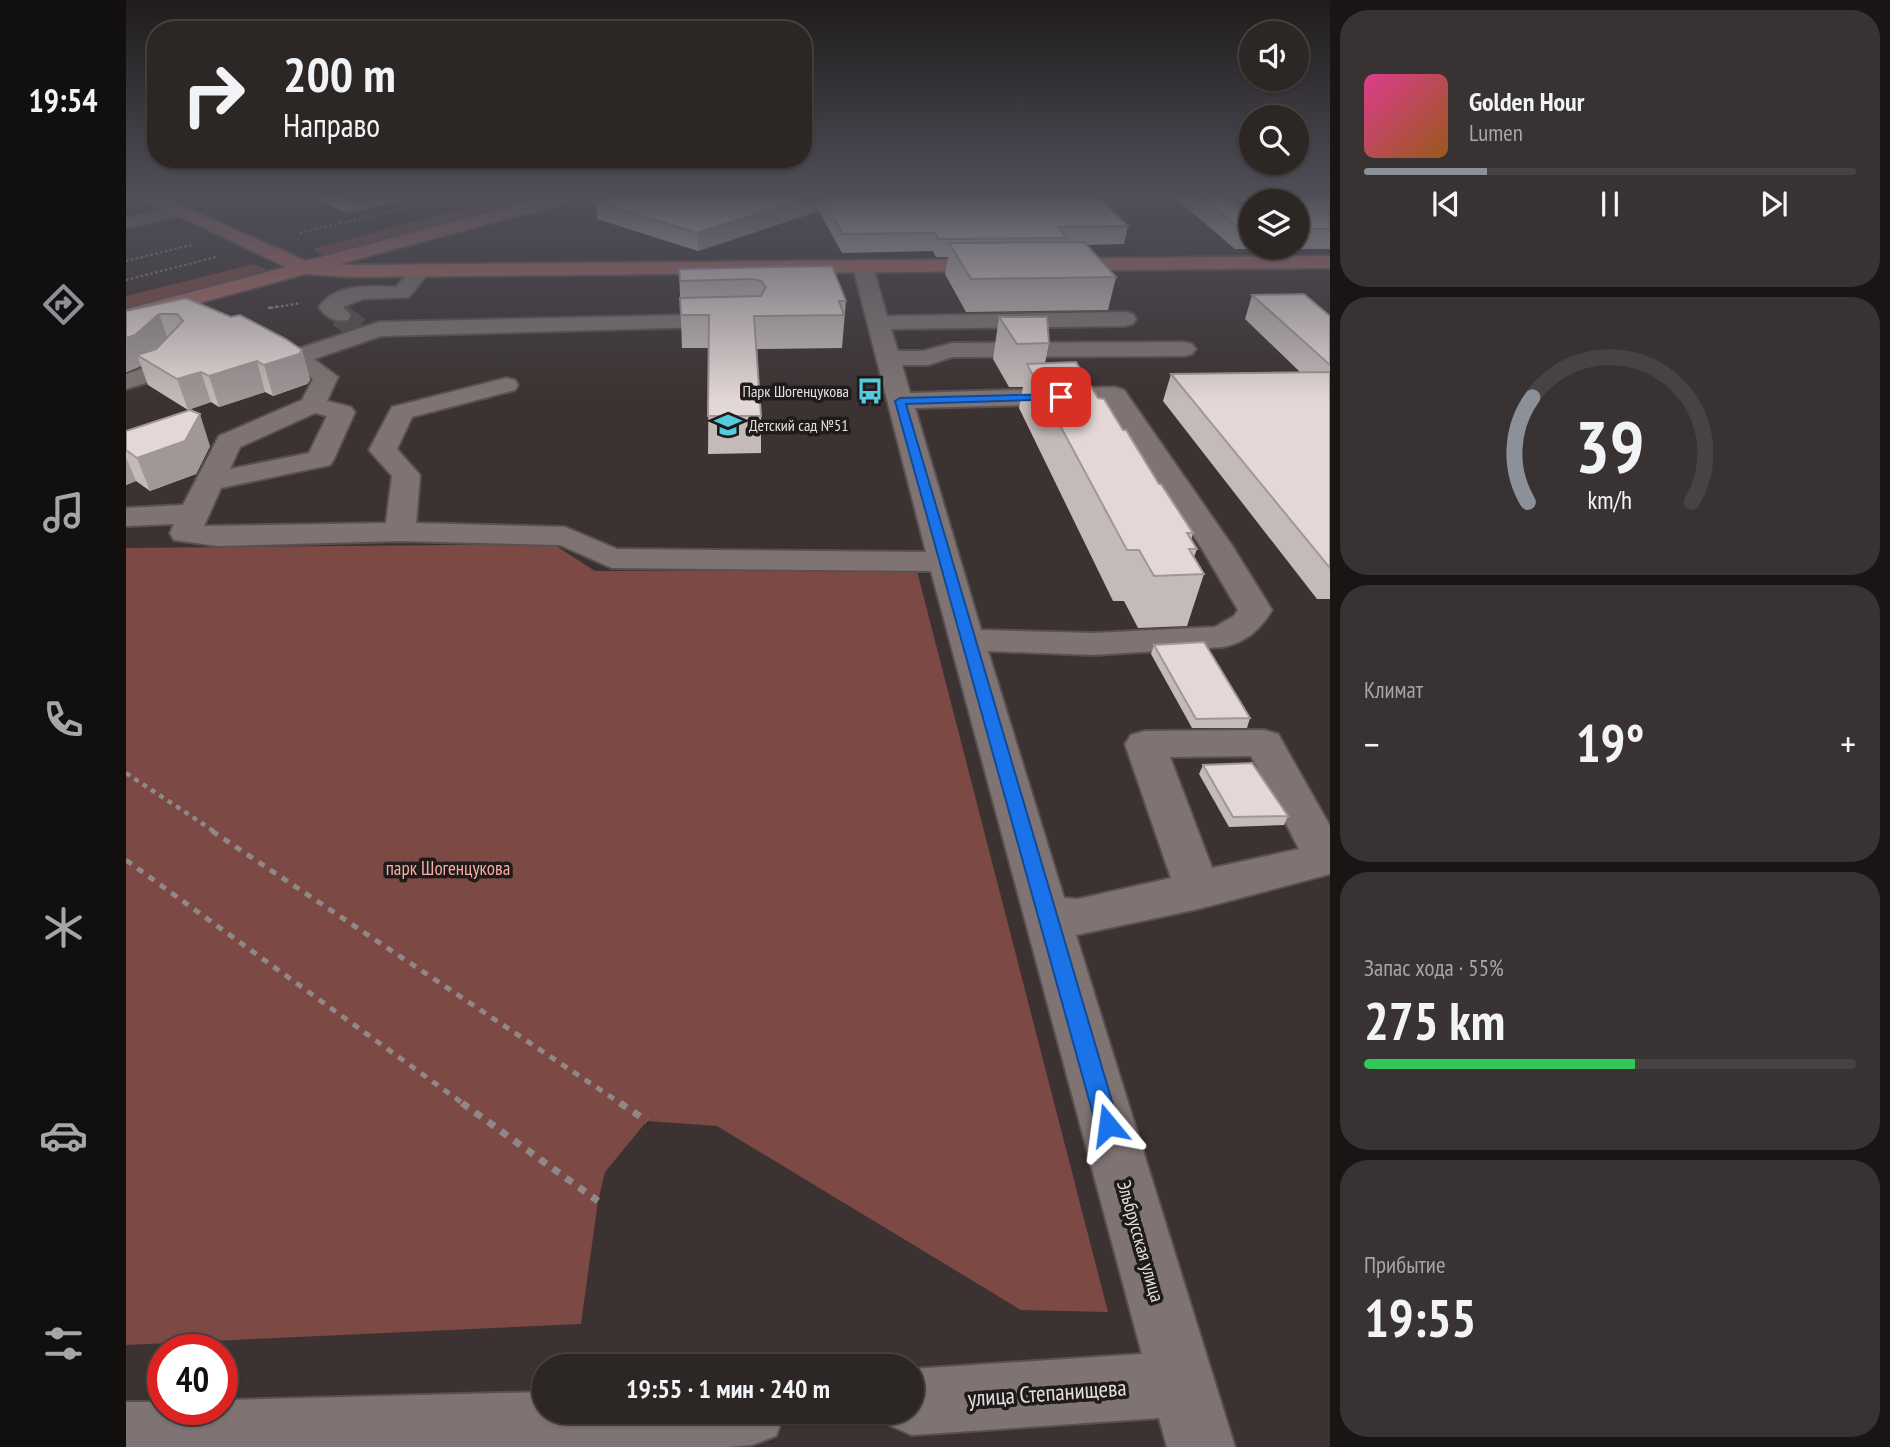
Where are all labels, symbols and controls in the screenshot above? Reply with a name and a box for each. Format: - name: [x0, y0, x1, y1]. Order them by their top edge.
- map controls: [1239, 21, 1309, 259]
- button: sound: [1239, 21, 1309, 91]
- text: 200 m: [283, 42, 396, 106]
- icon: right: [168, 49, 259, 140]
- text: 19:54: [28, 79, 98, 121]
- text: Golden Hour: [1469, 85, 1584, 118]
- text: Направо: [283, 104, 380, 146]
- button: search: [1239, 105, 1309, 175]
- text: Lumen: [1469, 118, 1523, 147]
- icon: previous: [1427, 185, 1465, 223]
- icon: pause: [1591, 185, 1629, 223]
- icon: next: [1755, 185, 1793, 223]
- button: layers: [1239, 189, 1309, 259]
- icon: directions: [39, 280, 88, 329]
- pin: [1031, 367, 1091, 427]
- bus stop icon: Парк Шогенцукова: [855, 376, 885, 406]
- icon: arrive: [1042, 378, 1080, 416]
- place label: Парк Шогенцукова: [743, 381, 849, 401]
- text: 39: [1575, 399, 1645, 493]
- school or university icon: Детский сад №51: [713, 410, 743, 440]
- place label: Детский сад №51: [749, 415, 848, 435]
- text: km/h: [1588, 484, 1632, 516]
- icon: music: [39, 488, 88, 537]
- text: Климат: [1364, 675, 1423, 704]
- icon: phone: [39, 695, 88, 744]
- text: 19°: [1576, 709, 1644, 776]
- text: −: [1364, 719, 1380, 768]
- text: +: [1840, 719, 1856, 768]
- park label: парк Шогенцукова: [386, 856, 510, 880]
- icon: climate: [39, 903, 88, 952]
- text: Запас хода · 55%: [1364, 953, 1504, 982]
- text: 275 km: [1364, 987, 1505, 1054]
- position arrow: [1071, 1088, 1145, 1162]
- icon: car: [39, 1111, 88, 1160]
- street label: Эльбрусская улица: [1112, 1178, 1170, 1304]
- text: Прибытие: [1364, 1250, 1445, 1279]
- text: 19:55: [1364, 1284, 1476, 1351]
- icon: filters: [39, 1319, 88, 1368]
- speed limit sign: 40: [147, 1334, 238, 1425]
- text: 19:55 · 1 мин · 240 m: [626, 1372, 830, 1405]
- street label: улица Степанищева: [967, 1372, 1127, 1413]

